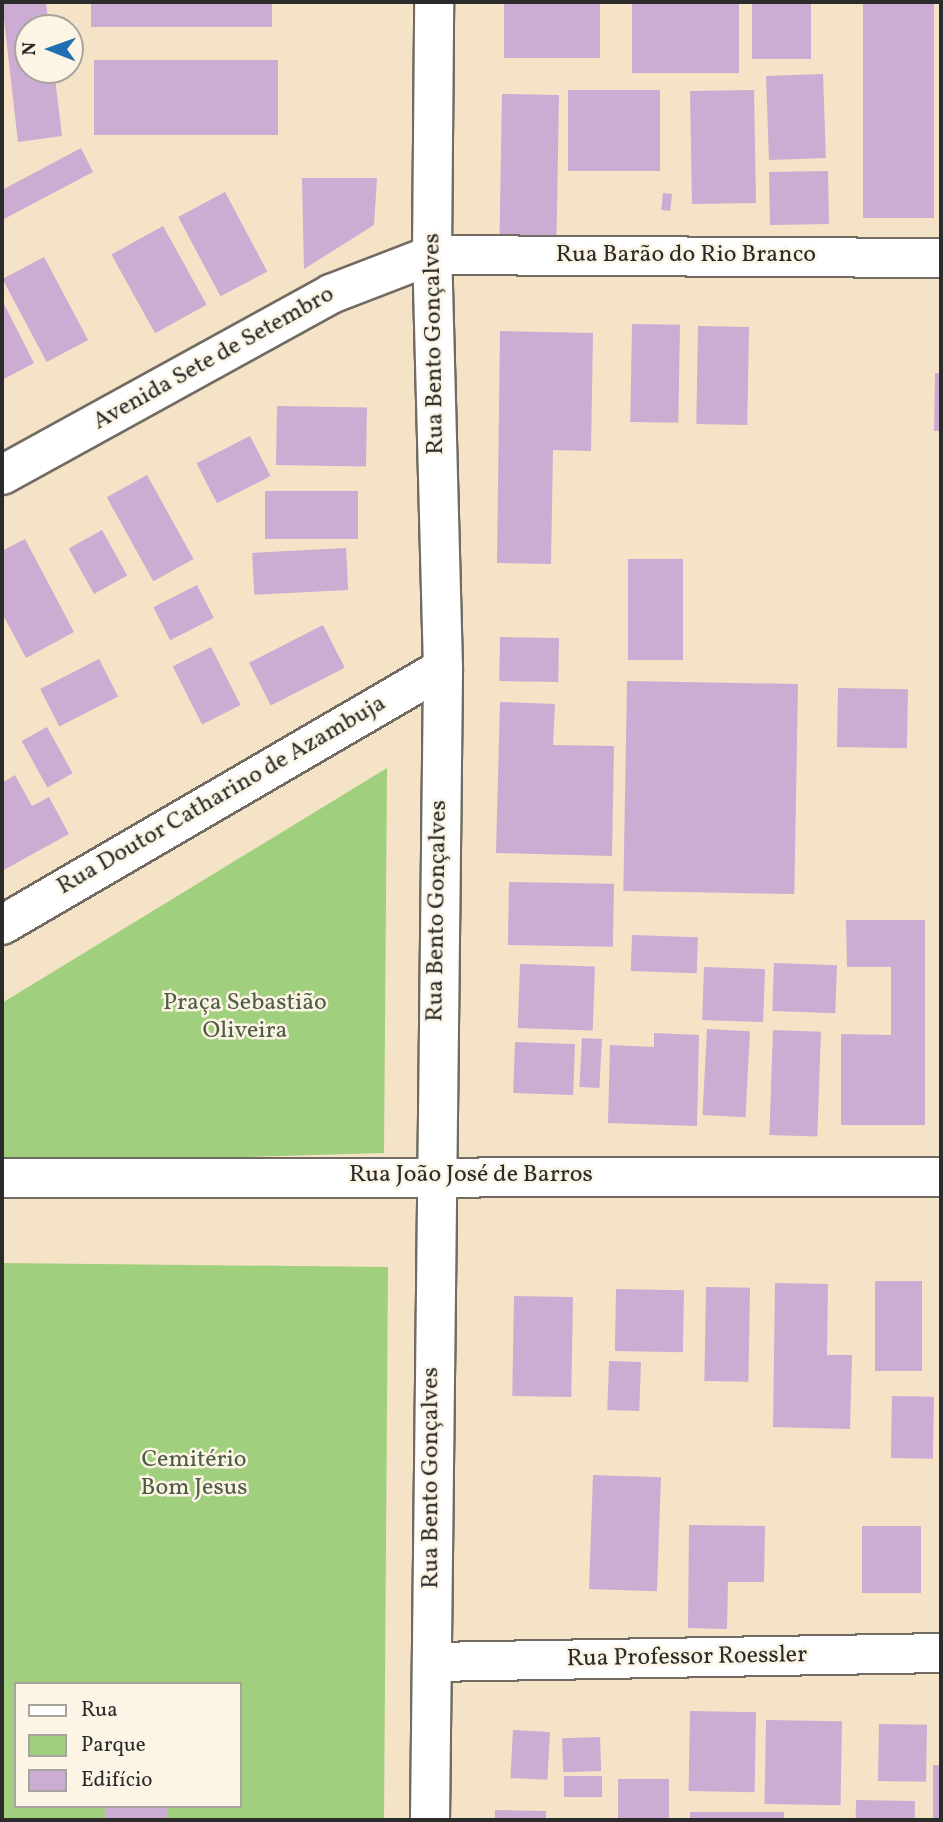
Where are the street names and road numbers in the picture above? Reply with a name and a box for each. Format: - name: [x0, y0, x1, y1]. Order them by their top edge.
- street label: Rua Bento Gonçalves: [419, 233, 451, 455]
- street label: Rua Barão do Rio Branco: [556, 242, 816, 270]
- street label: Avenida Sete de Setembro: [88, 281, 340, 437]
- street label: Rua Doutor Catharino de Azambuja: [53, 690, 391, 902]
- street label: Rua Bento Gonçalves: [422, 800, 454, 1022]
- street label: Rua João José de Barros: [349, 1162, 593, 1190]
- street label: Rua Bento Gonçalves: [418, 1367, 446, 1589]
- street label: Rua Professor Roessler: [567, 1642, 807, 1674]

